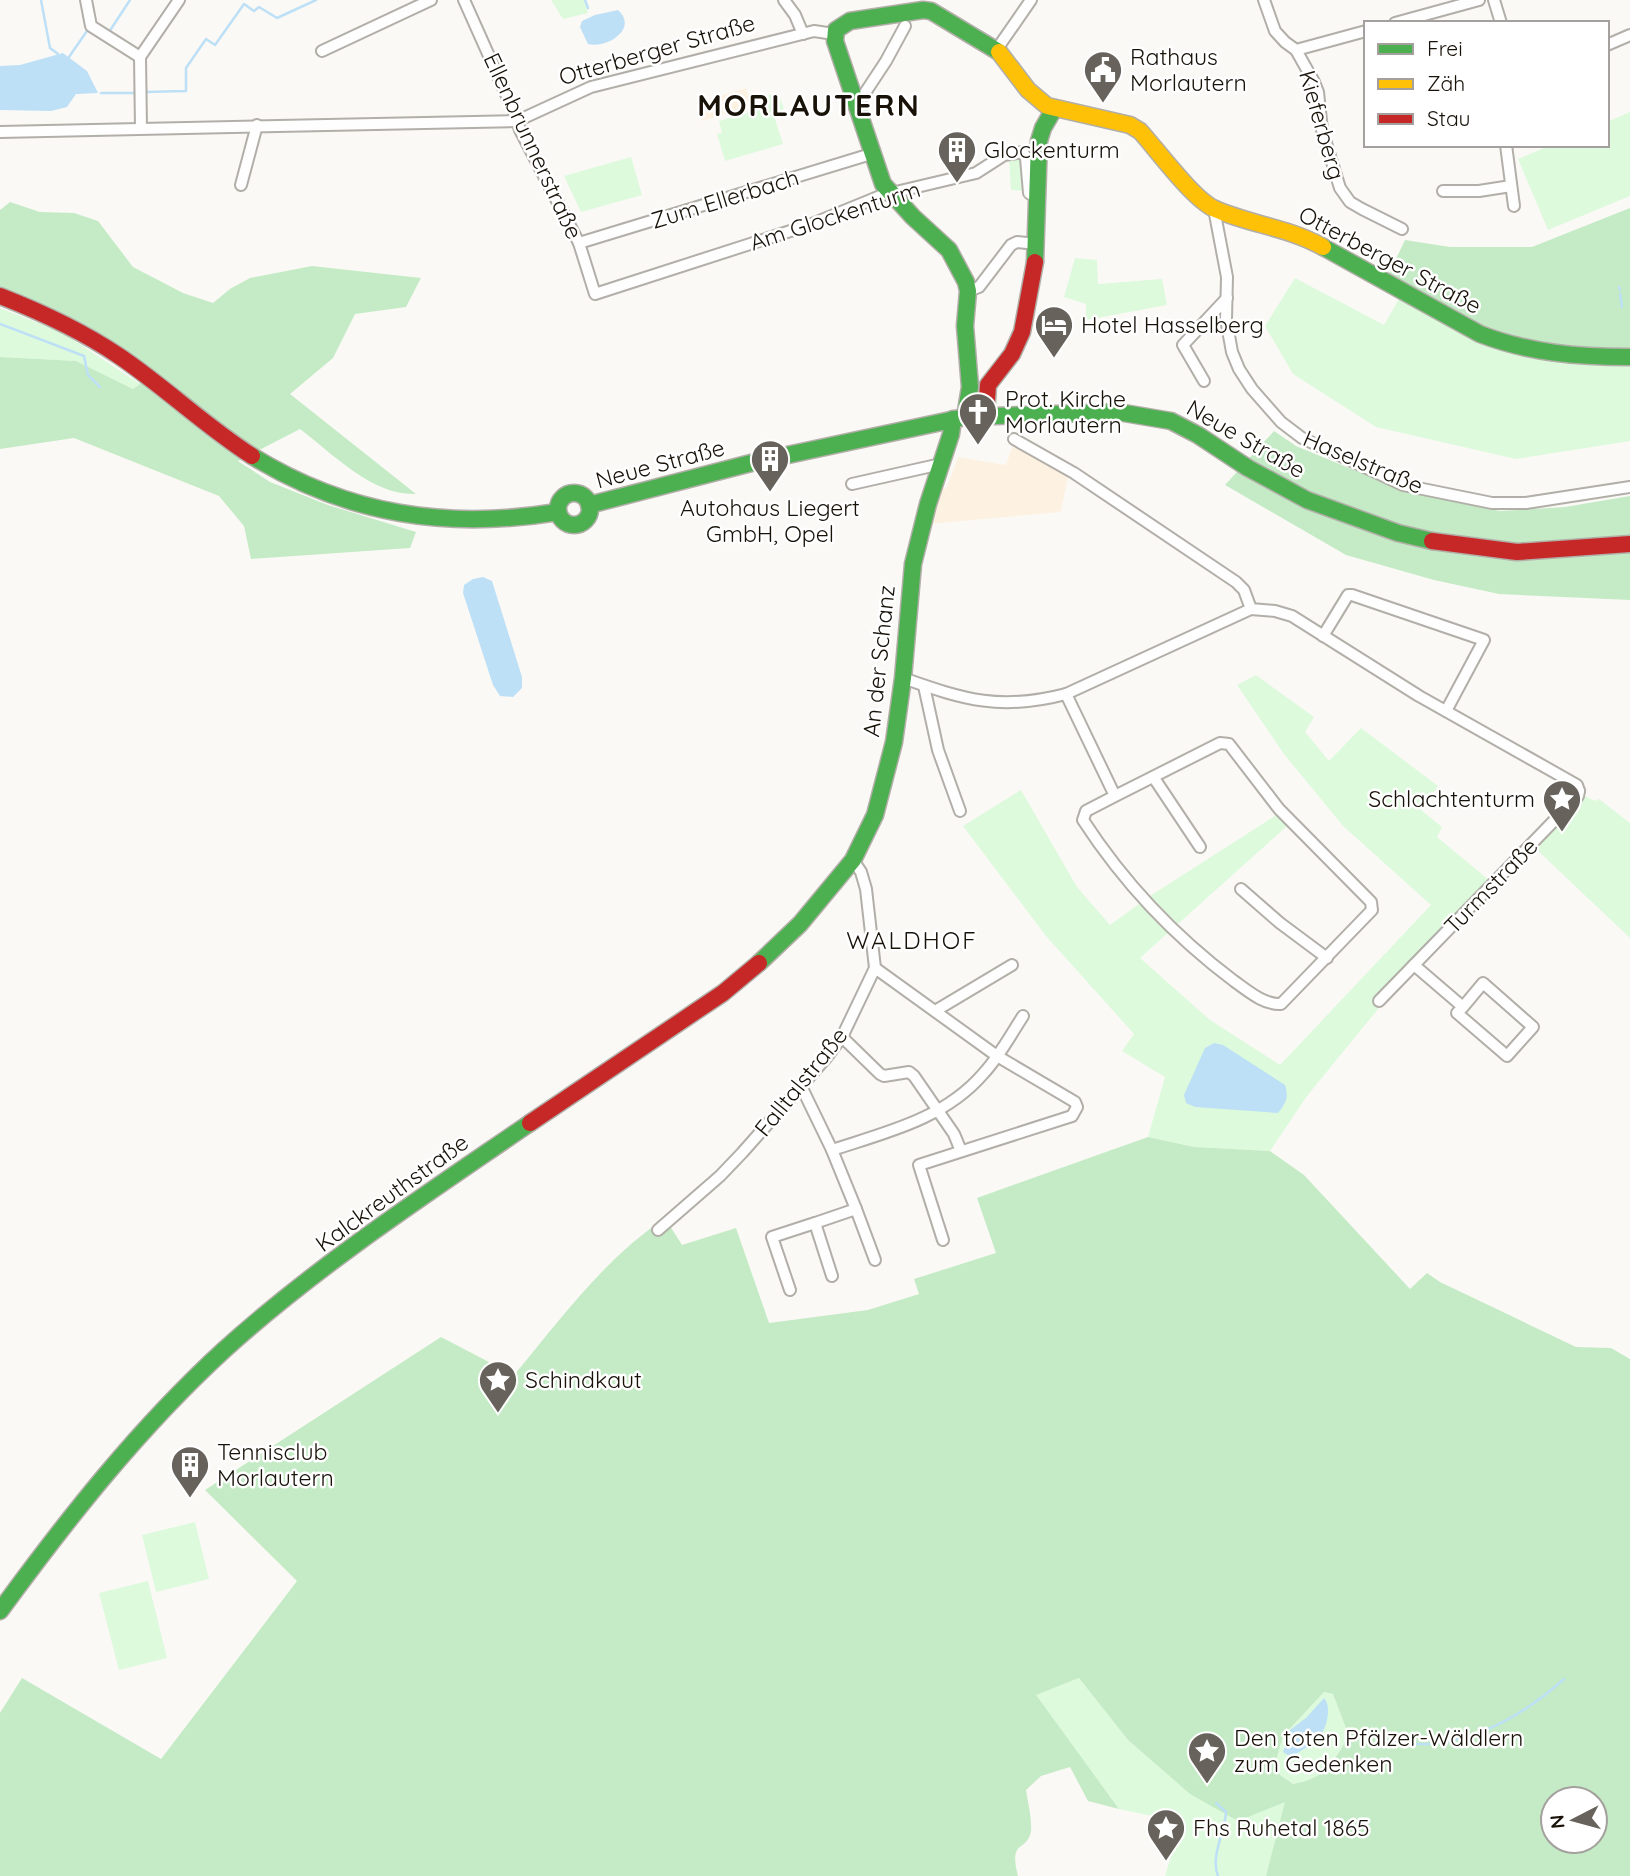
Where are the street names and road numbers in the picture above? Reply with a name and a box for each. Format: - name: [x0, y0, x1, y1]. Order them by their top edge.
- street label: Otterberger Straße: [555, 8, 758, 91]
- street label: Ellenbrunnerstraße: [478, 48, 589, 243]
- street label: Kieferberg: [1293, 67, 1352, 183]
- street label: Zum Ellerbach: [647, 162, 802, 235]
- street label: Am Glockenturm: [746, 174, 924, 257]
- street label: Otterberger Straße: [1294, 199, 1486, 320]
- street label: Neue Straße: [1182, 393, 1311, 484]
- street label: Haselstraße: [1299, 423, 1428, 500]
- street label: Neue Straße: [592, 432, 728, 495]
- street label: An der Schanz: [856, 584, 901, 738]
- street label: Turmstraße: [1438, 832, 1543, 940]
- street label: Falltalstraße: [748, 1021, 853, 1142]
- street label: Kalckreuthstraße: [310, 1127, 474, 1258]

